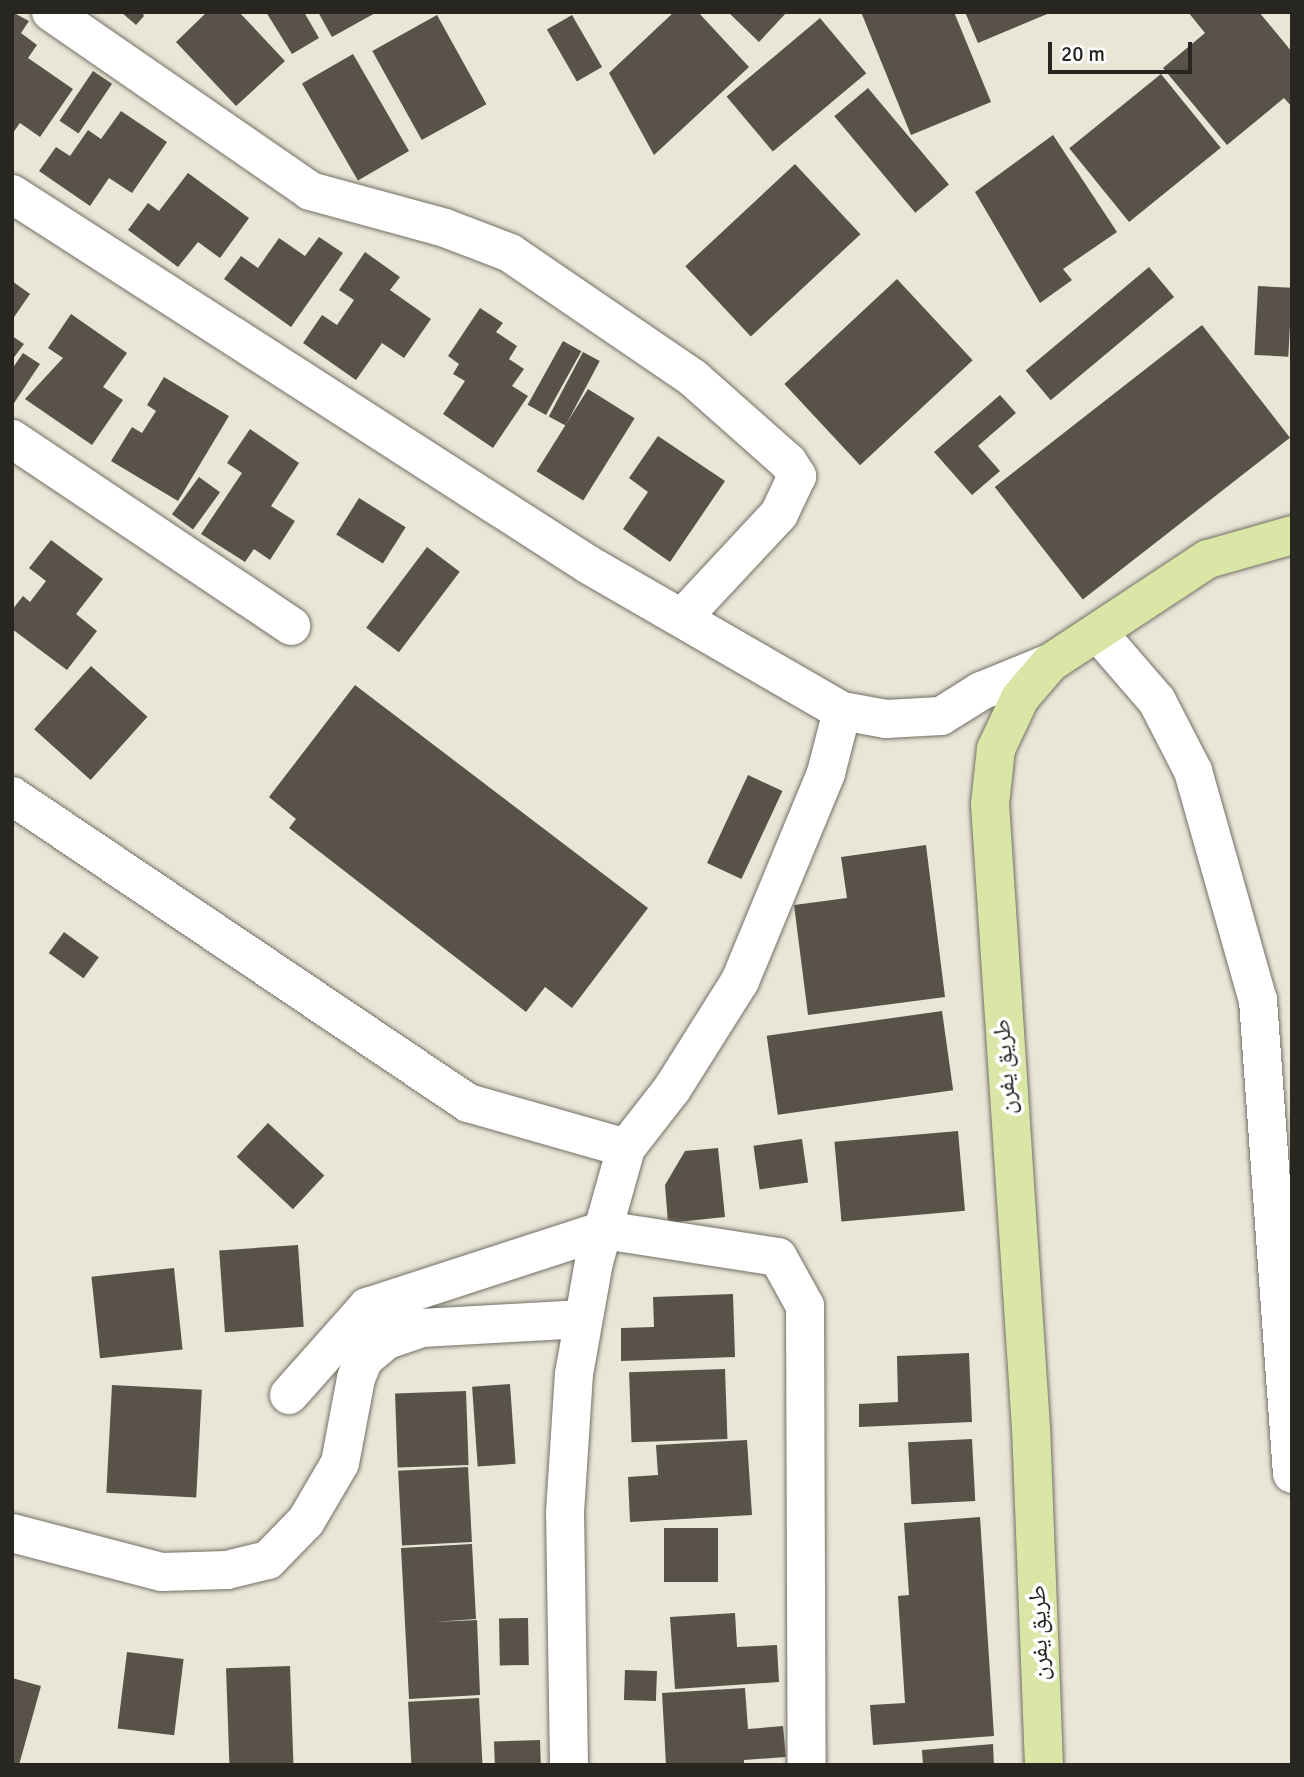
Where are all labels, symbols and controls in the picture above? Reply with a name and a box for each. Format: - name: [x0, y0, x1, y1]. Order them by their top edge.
- scale bar: [1052, 28, 1196, 72]
- text: 20 m: [1061, 41, 1105, 67]
- street label: طريق يفرن: [987, 1018, 1023, 1116]
- street label: طريق يفرن: [1023, 1585, 1055, 1681]

